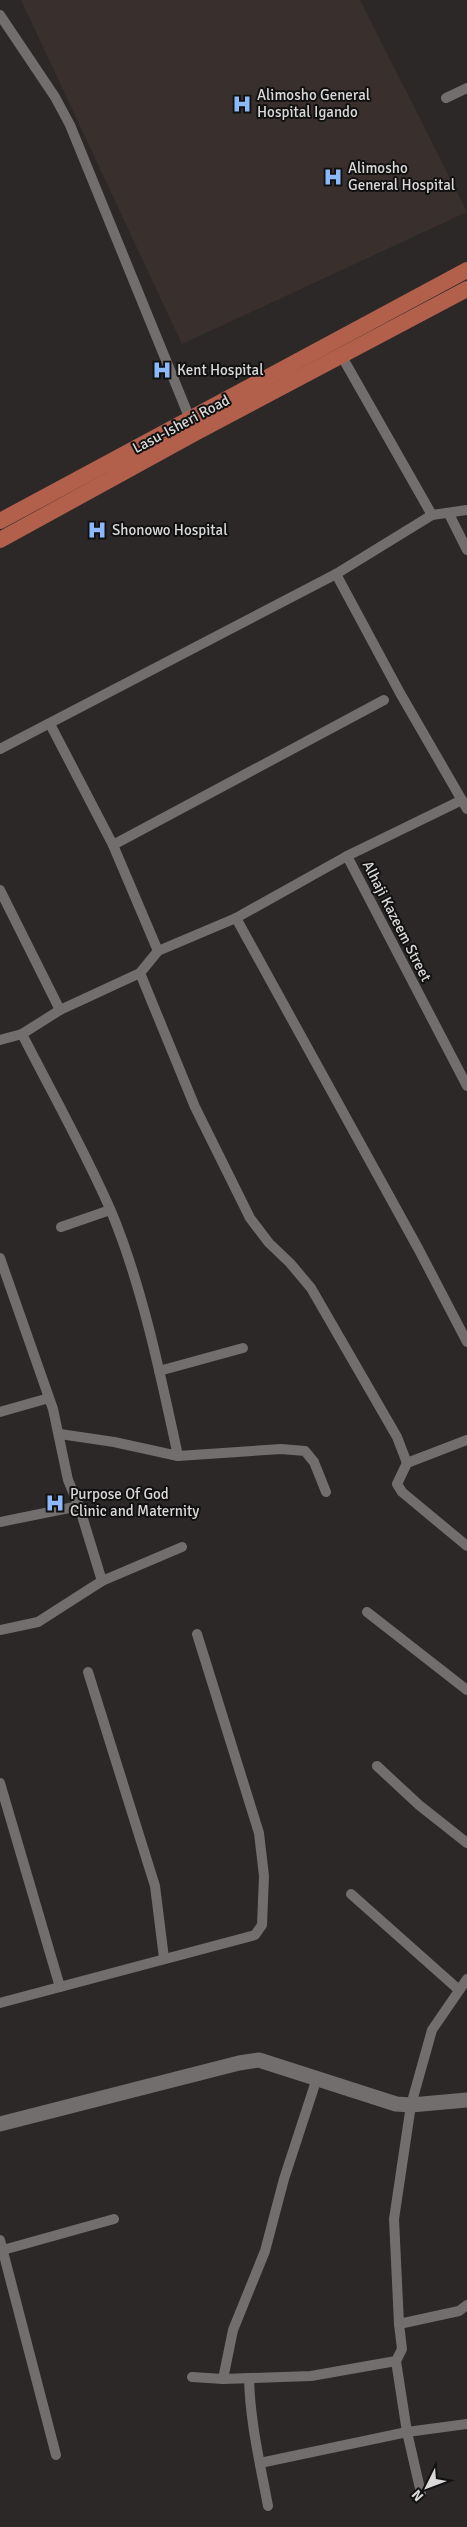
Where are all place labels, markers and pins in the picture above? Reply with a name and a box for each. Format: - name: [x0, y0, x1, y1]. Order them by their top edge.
- place label: Alimosho General Hospital Igando: [257, 86, 370, 121]
- hospital icon: Alimosho General Hospital Igando: [231, 93, 253, 115]
- place label: Alimosho General Hospital: [348, 159, 455, 194]
- hospital icon: Alimosho General Hospital: [322, 166, 344, 188]
- hospital icon: Kent Hospital: [151, 359, 173, 381]
- place label: Kent Hospital: [177, 361, 264, 379]
- hospital icon: Shonowo Hospital: [86, 519, 108, 541]
- place label: Shonowo Hospital: [112, 521, 228, 539]
- place label: Purpose Of God Clinic and Maternity: [70, 1485, 199, 1520]
- hospital icon: Purpose Of God Clinic and Maternity: [44, 1492, 66, 1514]

